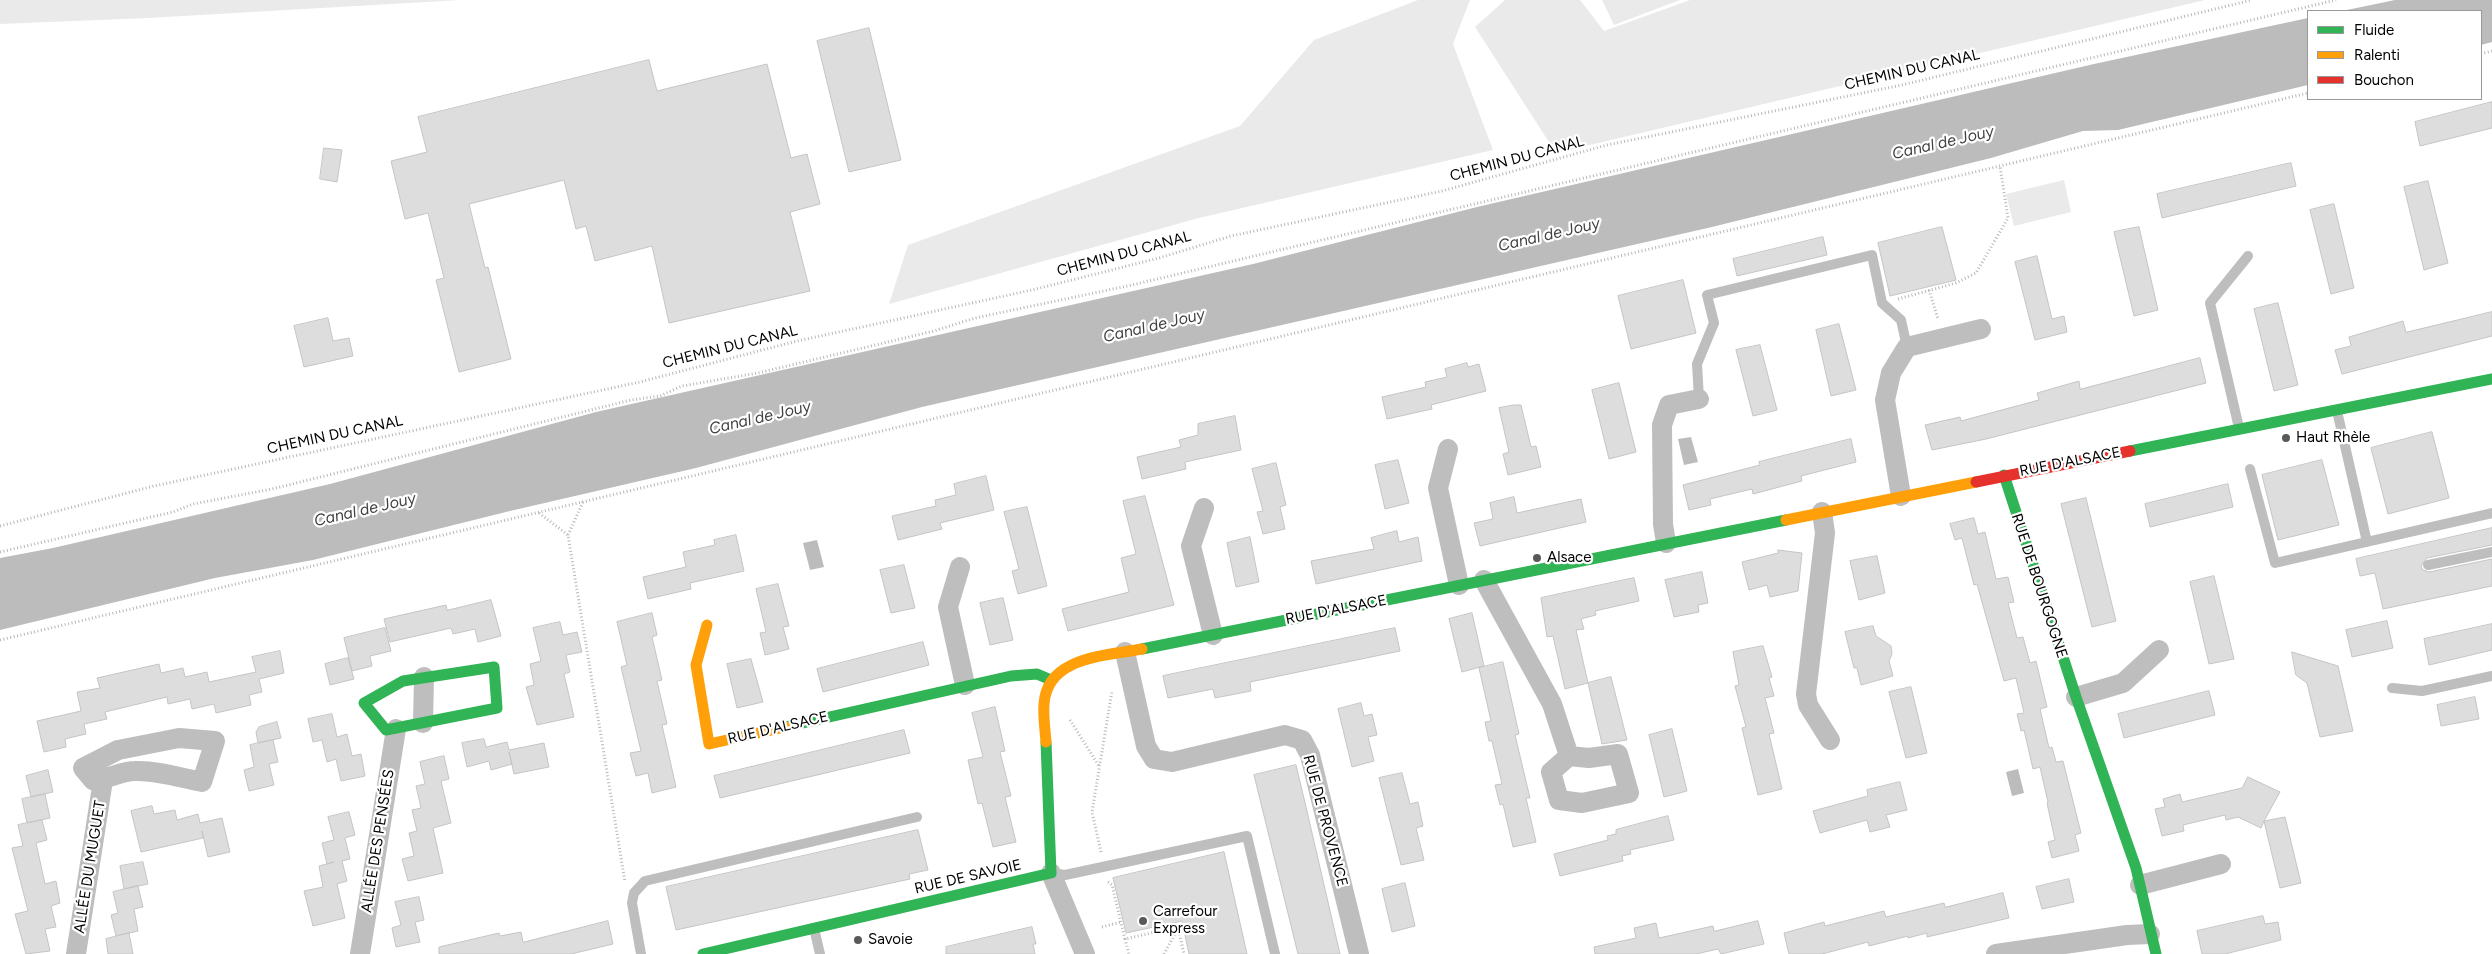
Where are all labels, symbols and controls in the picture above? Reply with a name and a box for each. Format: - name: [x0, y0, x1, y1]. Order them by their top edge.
- legend: [2307, 10, 2482, 100]
- text: Fluide: [2354, 21, 2394, 39]
- street label: CHEMIN DU CANAL: [1843, 46, 1981, 94]
- text: Ralenti: [2354, 46, 2400, 64]
- text: Bouchon: [2354, 71, 2414, 89]
- water label: Canal de Jouy: [1890, 122, 1996, 164]
- street label: CHEMIN DU CANAL: [1448, 132, 1586, 186]
- water label: Canal de Jouy: [1496, 214, 1602, 256]
- street label: CHEMIN DU CANAL: [1055, 227, 1193, 281]
- water label: Canal de Jouy: [1101, 305, 1207, 347]
- street label: CHEMIN DU CANAL: [661, 322, 799, 372]
- water label: Canal de Jouy: [707, 397, 813, 439]
- street label: CHEMIN DU CANAL: [266, 412, 404, 458]
- place label: Haut Rhèle: [2296, 429, 2370, 447]
- marker: Haut Rhèle: [2280, 432, 2292, 444]
- street label: RUE D'ALSACE: [2018, 443, 2122, 481]
- water label: Canal de Jouy: [312, 489, 418, 531]
- street label: RUE DE BOURGOGNE: [2007, 511, 2071, 661]
- place label: Alsace: [1547, 549, 1591, 567]
- marker: Alsace: [1531, 552, 1543, 564]
- street label: RUE D'ALSACE: [1284, 591, 1388, 629]
- street label: RUE D'ALSACE: [726, 708, 830, 748]
- street label: RUE DE PROVENCE: [1299, 753, 1351, 889]
- street label: ALLÉE DES PENSÉES: [358, 768, 398, 914]
- street label: ALLÉE DU MUGUET: [71, 799, 109, 935]
- street label: RUE DE SAVOIE: [913, 856, 1023, 898]
- place label: Carrefour Express: [1153, 903, 1217, 938]
- marker: Carrefour Express: [1137, 915, 1149, 927]
- place label: Savoie: [868, 931, 913, 949]
- marker: Savoie: [852, 934, 864, 946]

